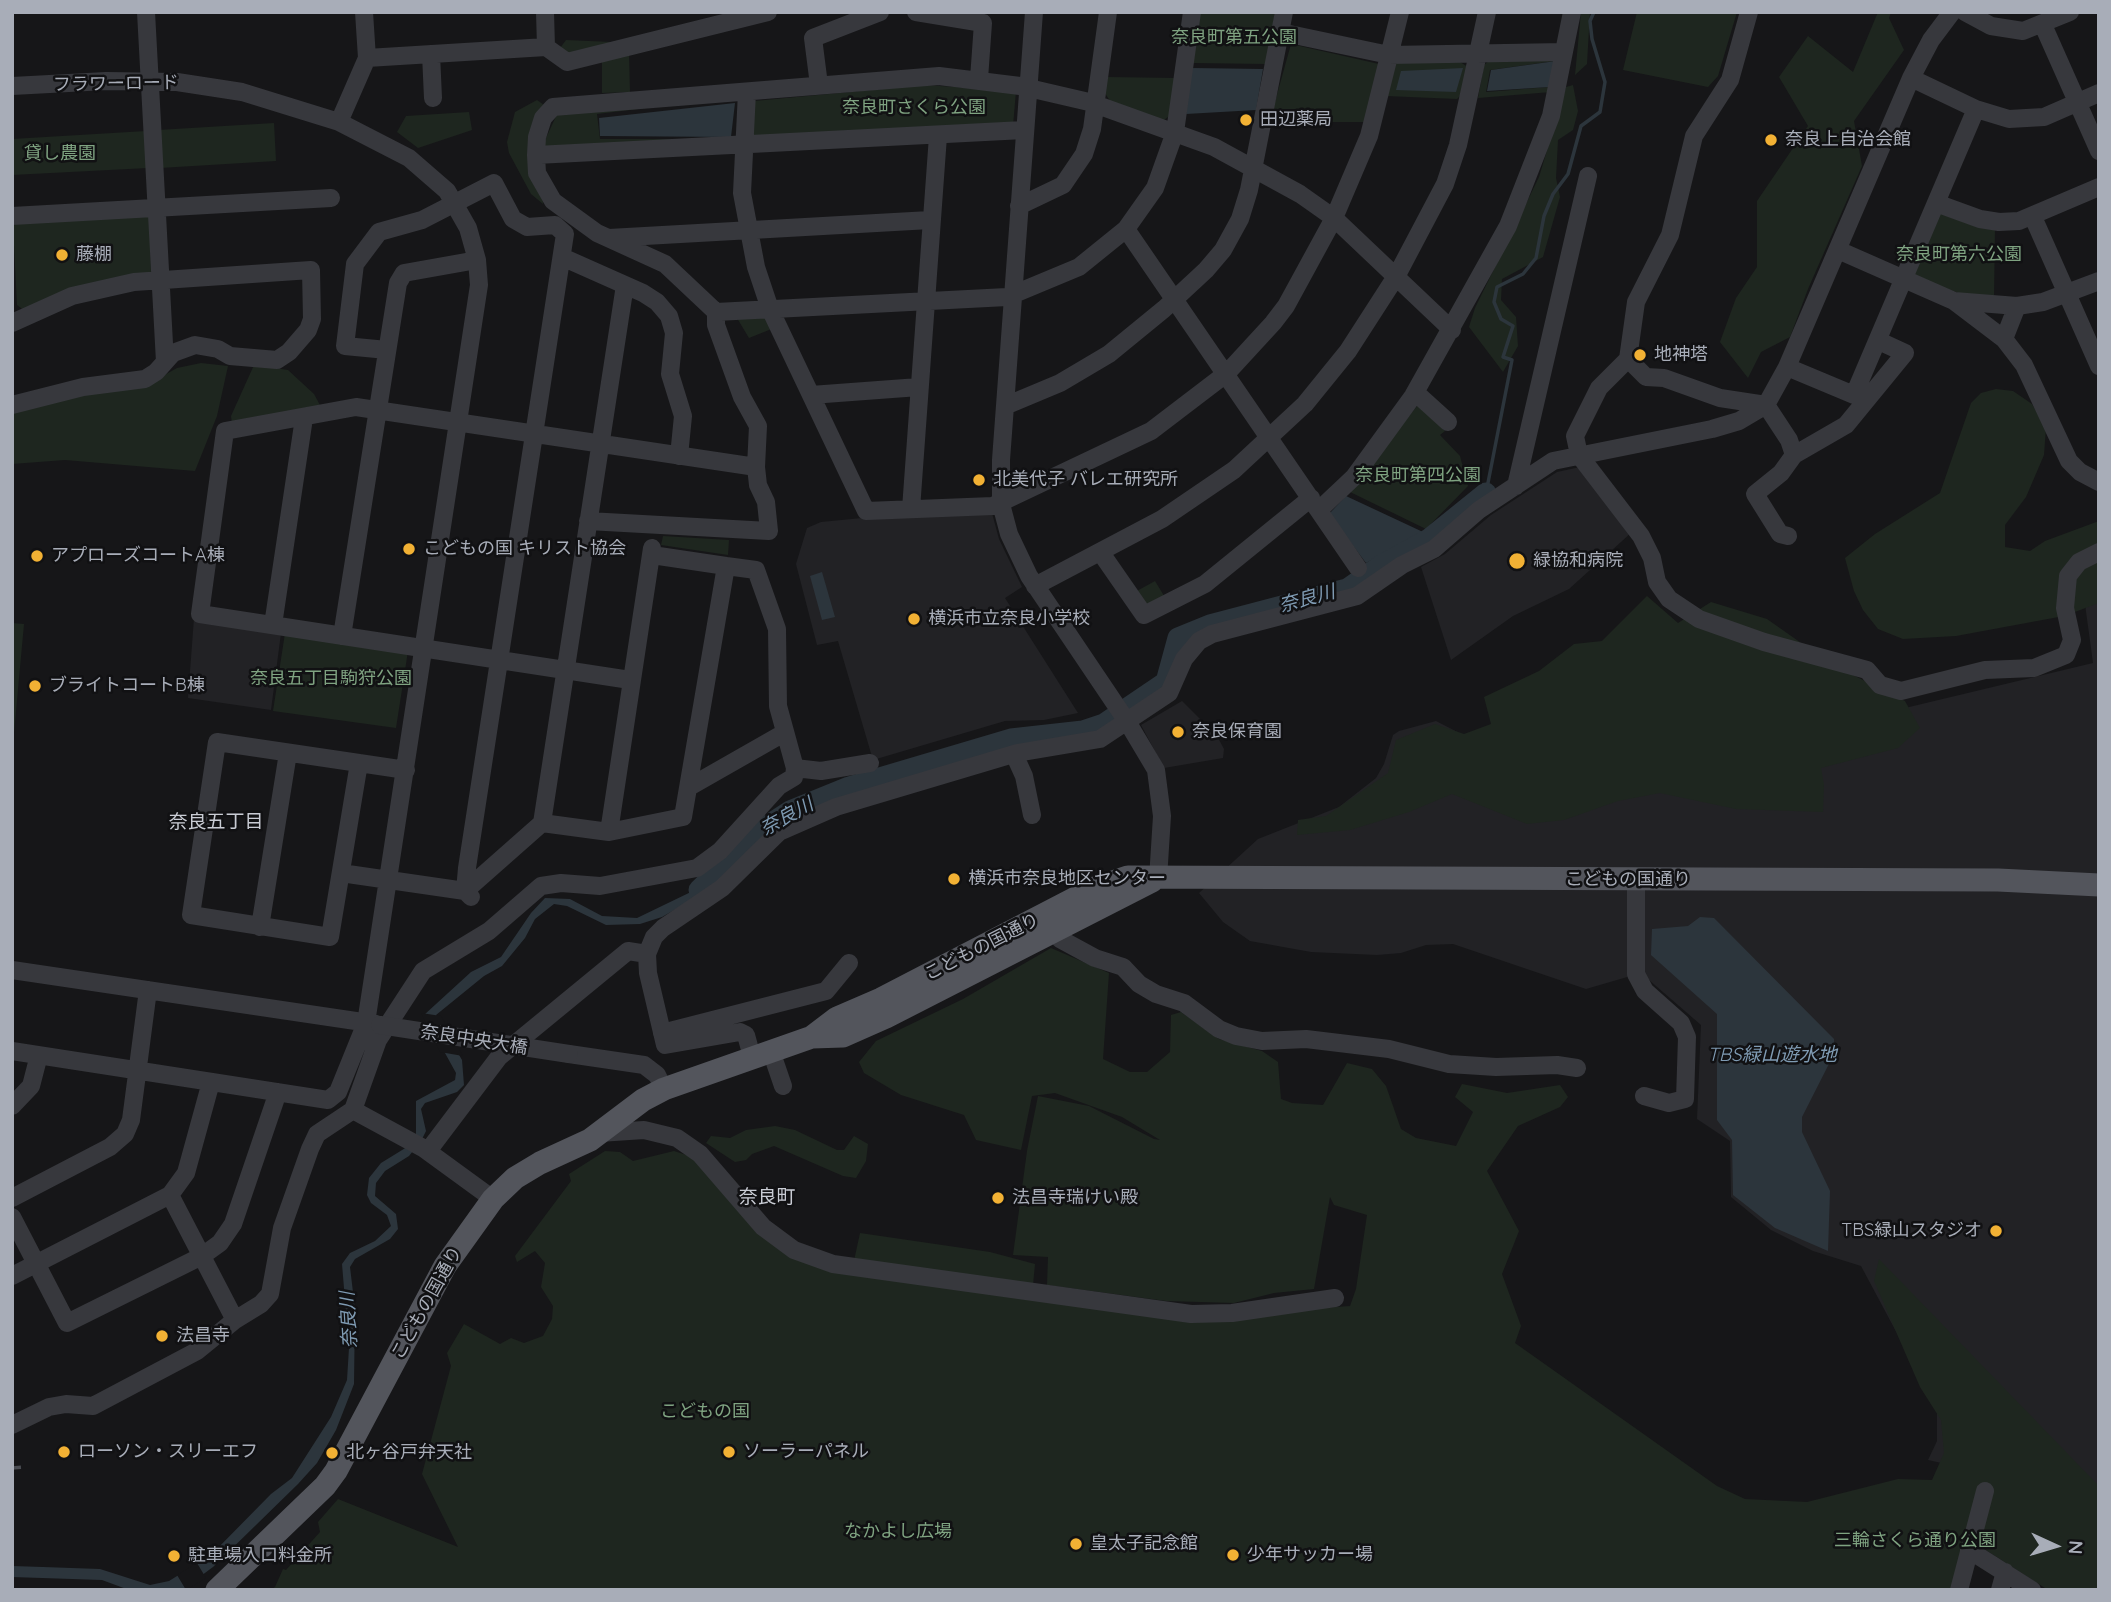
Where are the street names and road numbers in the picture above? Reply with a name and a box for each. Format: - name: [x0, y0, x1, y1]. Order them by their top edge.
- street label: フラワーロード: [53, 72, 179, 96]
- street label: こどもの国通り: [1565, 869, 1691, 891]
- street label: こどもの国通り: [921, 909, 1043, 985]
- street label: 奈良中央大橋: [419, 1021, 529, 1059]
- street label: こどもの国通り: [387, 1243, 467, 1363]

